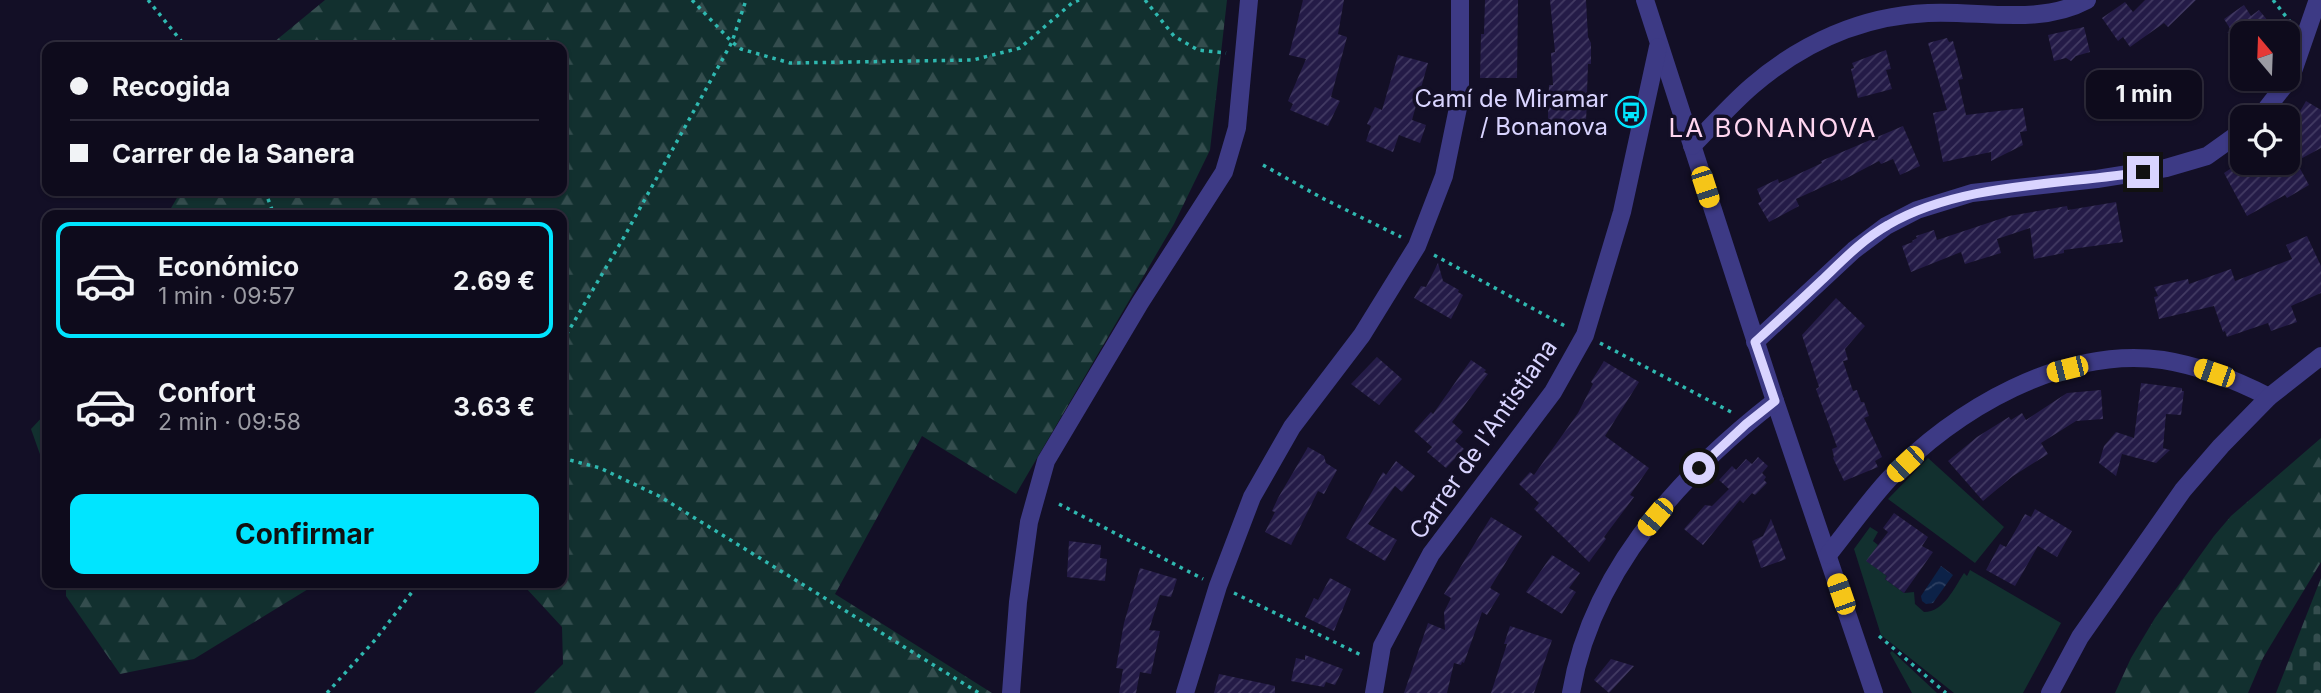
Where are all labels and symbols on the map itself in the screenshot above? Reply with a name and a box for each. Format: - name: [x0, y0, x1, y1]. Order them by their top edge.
- north arrow: [2230, 21, 2300, 91]
- callout: 1 min: [2085, 71, 2201, 120]
- place label: Camí de Miramar / Bonanova: [1414, 84, 1608, 141]
- bus stop icon: Camí de Miramar / Bonanova: [1614, 95, 1648, 129]
- district label: LA BONANOVA: [1668, 112, 1878, 143]
- route end: [2127, 156, 2159, 188]
- car: [1689, 164, 1722, 210]
- street label: Carrer de l'Antistiana: [1403, 334, 1563, 544]
- car: [2045, 354, 2090, 384]
- car: [2191, 356, 2238, 390]
- car: [1883, 442, 1928, 486]
- route start: [1683, 452, 1715, 484]
- car: [1634, 494, 1677, 540]
- car: [1825, 571, 1858, 617]

